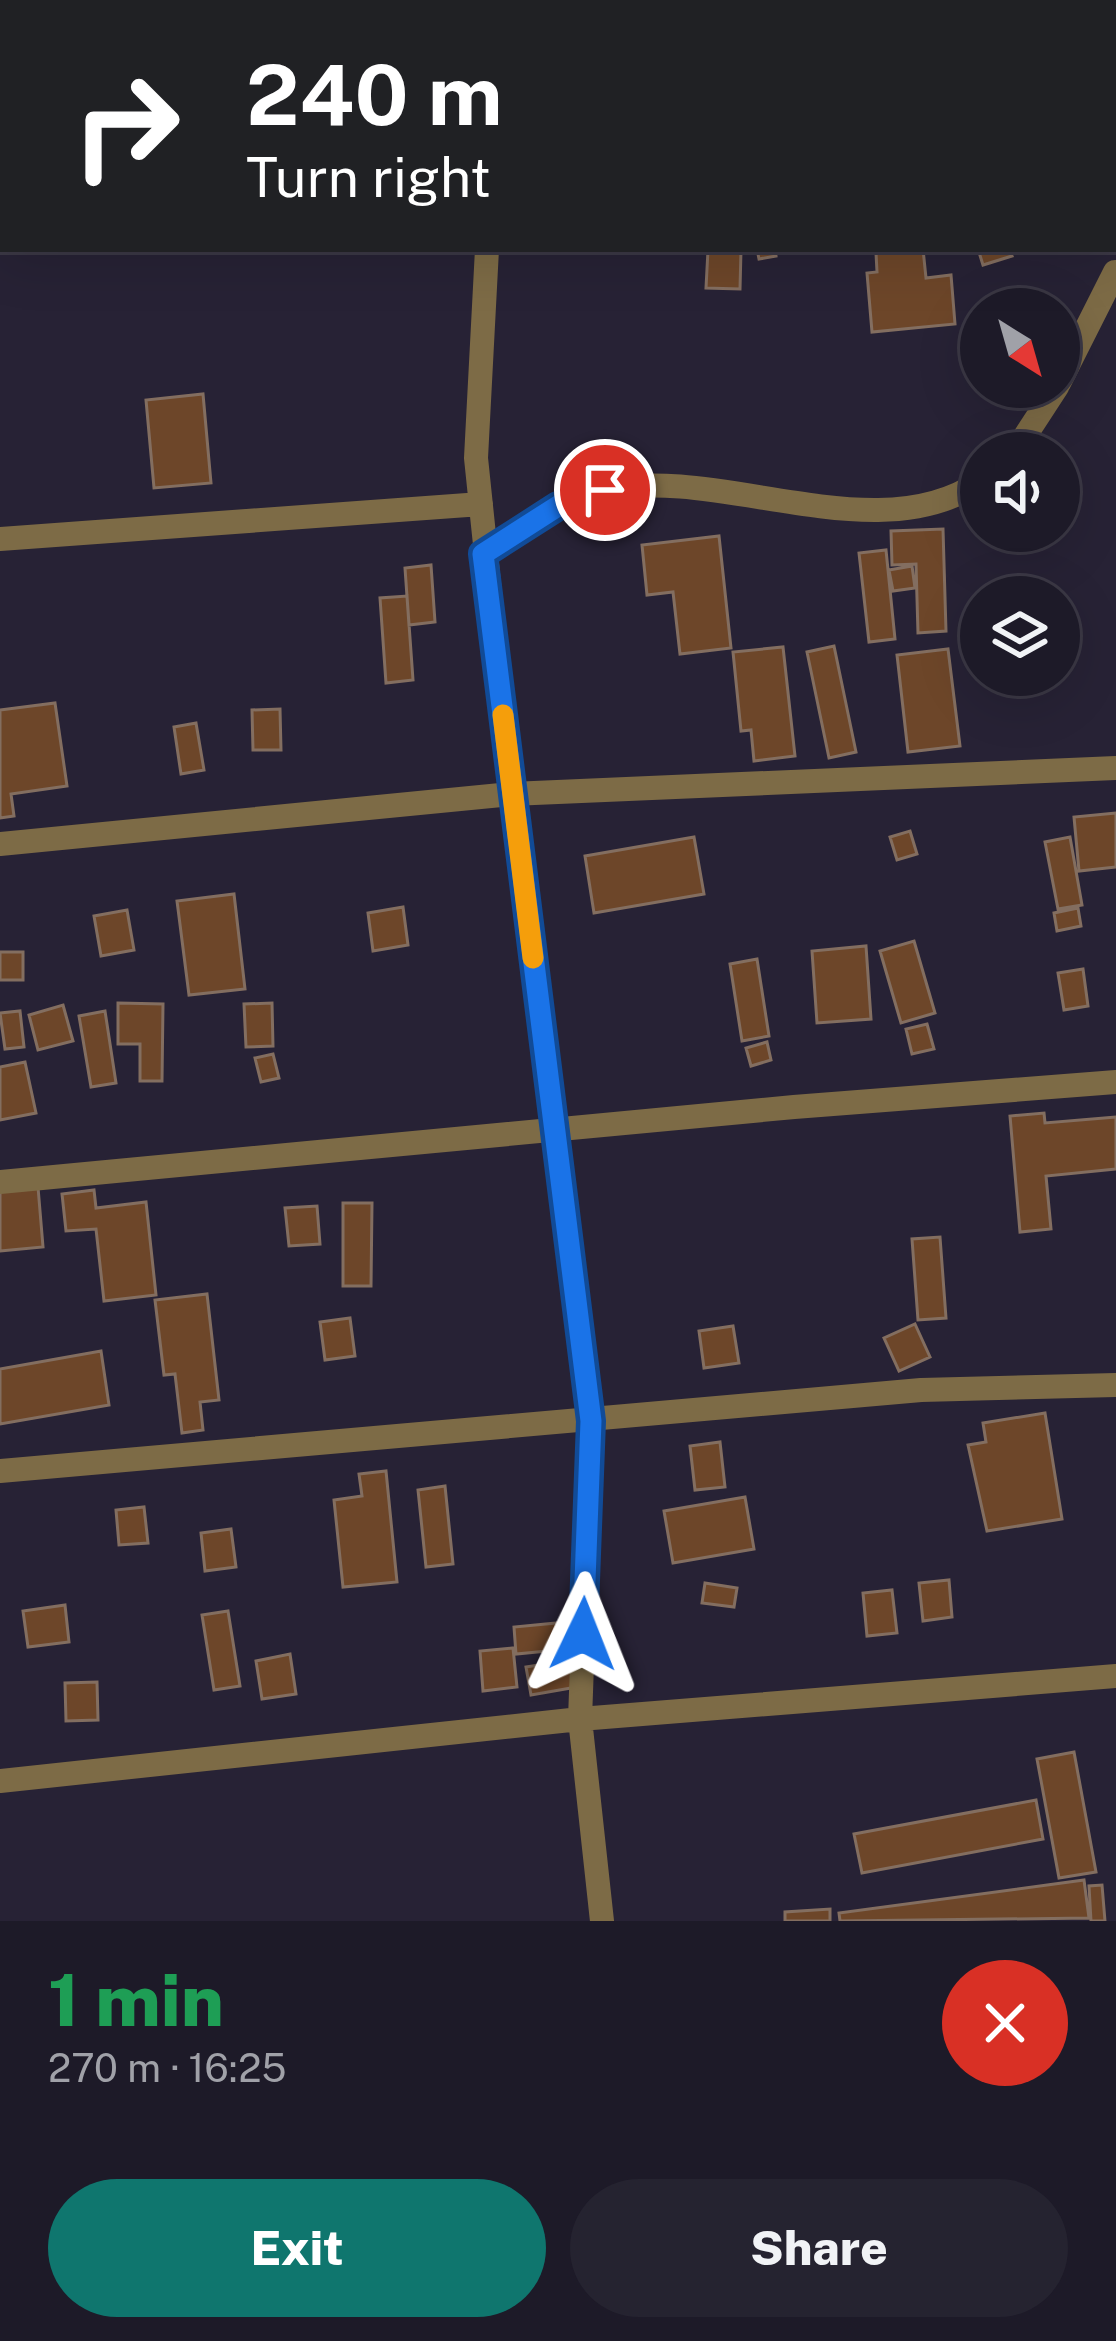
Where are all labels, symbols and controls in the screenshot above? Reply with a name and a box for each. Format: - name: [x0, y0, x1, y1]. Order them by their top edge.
- text: 240 m: [246, 45, 503, 144]
- icon: right: [48, 48, 204, 204]
- text: Turn right: [246, 146, 491, 209]
- north arrow: [960, 288, 1080, 408]
- map controls: [960, 288, 1080, 696]
- button: sound: [960, 432, 1080, 552]
- pin: [554, 439, 656, 541]
- icon: arrive: [572, 457, 638, 523]
- button: layers: [960, 576, 1080, 696]
- position arrow: [520, 1571, 646, 1697]
- text: 1 min: [48, 1958, 224, 2042]
- button: close: [942, 1960, 1068, 2086]
- text: 270 m · 16:25: [48, 2045, 287, 2091]
- button: Exit: [48, 2179, 546, 2317]
- button: Share: [570, 2179, 1068, 2317]

